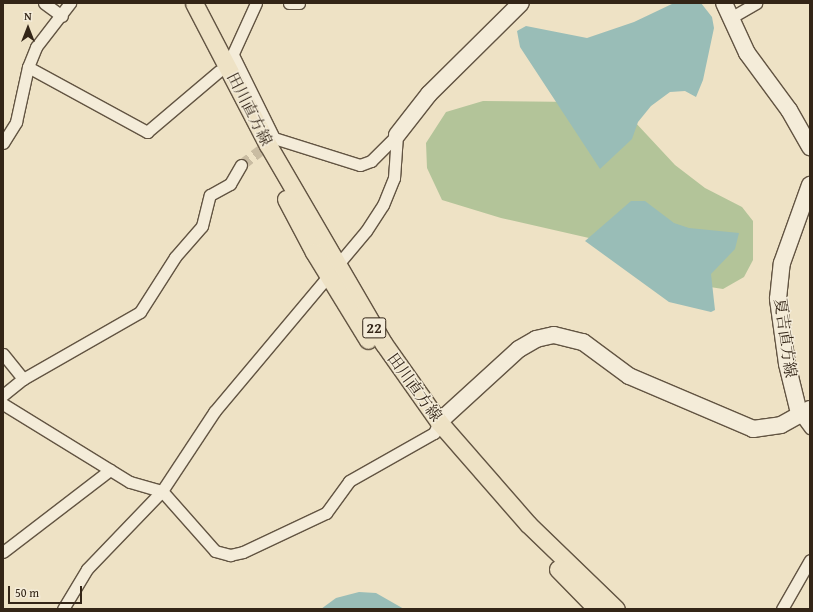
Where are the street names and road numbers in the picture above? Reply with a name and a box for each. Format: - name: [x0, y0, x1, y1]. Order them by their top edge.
- street label: 田川直方線: [223, 69, 277, 149]
- street label: 夏吉直方線: [771, 297, 801, 379]
- road number: 22: [362, 315, 386, 341]
- street label: 田川直方線: [384, 349, 446, 425]

